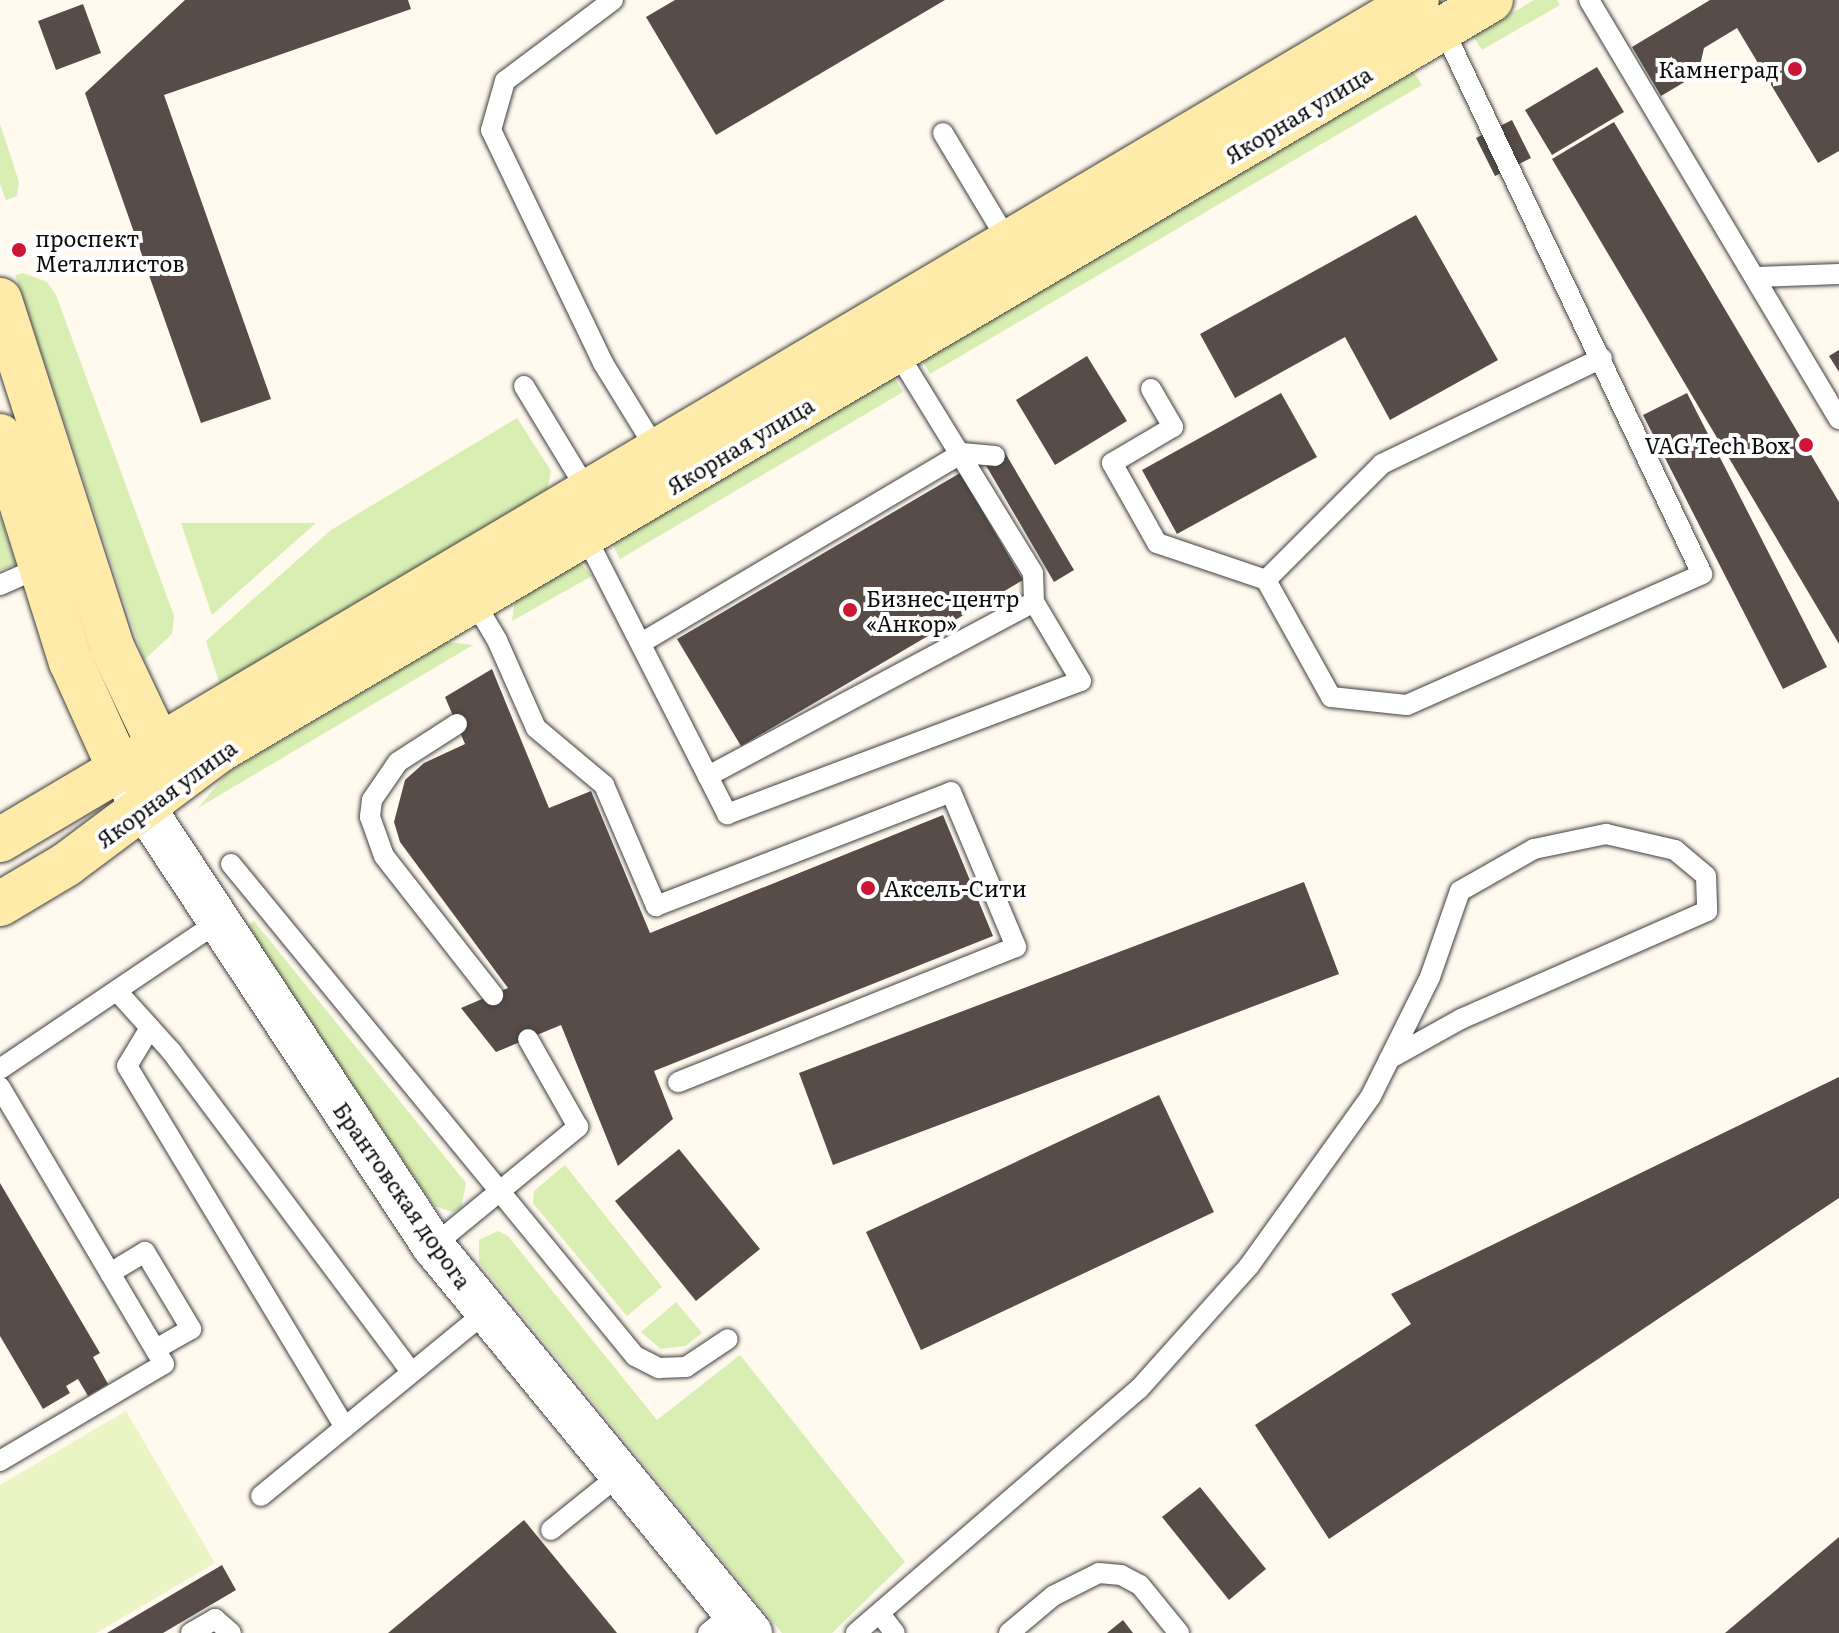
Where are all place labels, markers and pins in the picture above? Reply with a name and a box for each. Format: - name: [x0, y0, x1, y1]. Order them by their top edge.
- place label: Камнеград: [1658, 56, 1779, 82]
- marker: Камнеград: [1786, 60, 1804, 78]
- place label: проспект Металлистов: [35, 224, 185, 276]
- marker: проспект Металлистов: [10, 241, 28, 259]
- place label: VAG Tech Box: [1644, 432, 1790, 458]
- marker: VAG Tech Box: [1797, 436, 1815, 454]
- place label: Бизнес-центр «Анкор»: [866, 584, 1019, 636]
- marker: Бизнес-центр «Анкор»: [841, 601, 859, 619]
- place label: Аксель-Сити: [884, 875, 1027, 901]
- marker: Аксель-Сити: [859, 879, 877, 897]

